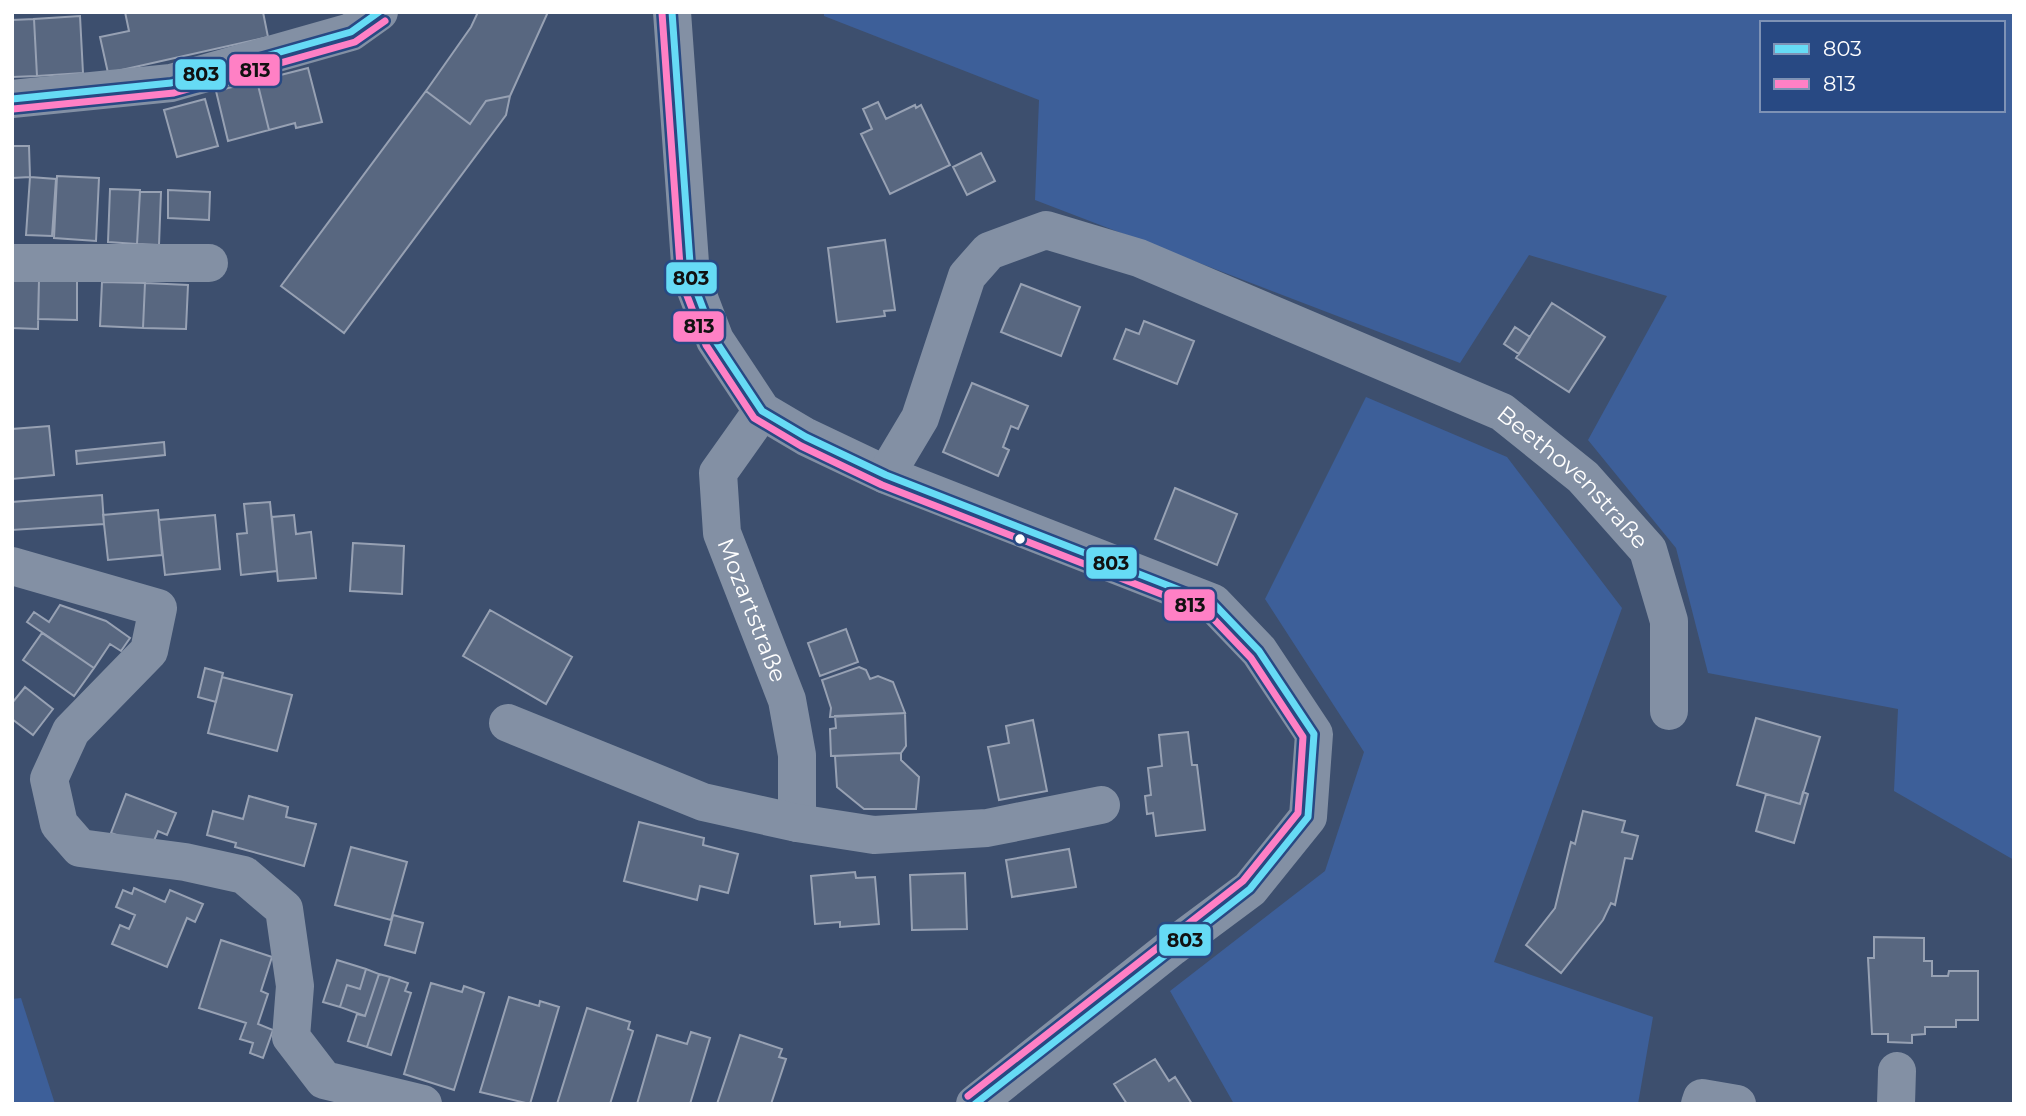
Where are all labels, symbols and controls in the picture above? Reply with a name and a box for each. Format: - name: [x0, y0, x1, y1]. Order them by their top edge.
- legend: [1760, 21, 2005, 112]
- text: 803: [1823, 36, 1862, 61]
- line badge: 813: [228, 53, 281, 87]
- line badge: 803: [174, 58, 227, 91]
- text: 813: [239, 59, 271, 82]
- text: 803: [183, 63, 219, 86]
- text: 813: [1823, 71, 1856, 96]
- line badge: 803: [665, 261, 718, 295]
- text: 803: [673, 267, 709, 290]
- line badge: 813: [672, 310, 725, 343]
- text: 813: [683, 315, 715, 338]
- street label: Beethovenstraße: [1492, 400, 1654, 555]
- unlabelled marker: [1013, 532, 1027, 546]
- street label: Mozartstraße: [711, 534, 793, 686]
- line badge: 803: [1085, 546, 1138, 580]
- text: 803: [1093, 552, 1129, 575]
- line badge: 813: [1163, 588, 1216, 622]
- text: 813: [1174, 594, 1206, 617]
- line badge: 803: [1158, 923, 1212, 957]
- text: 803: [1167, 929, 1203, 952]

